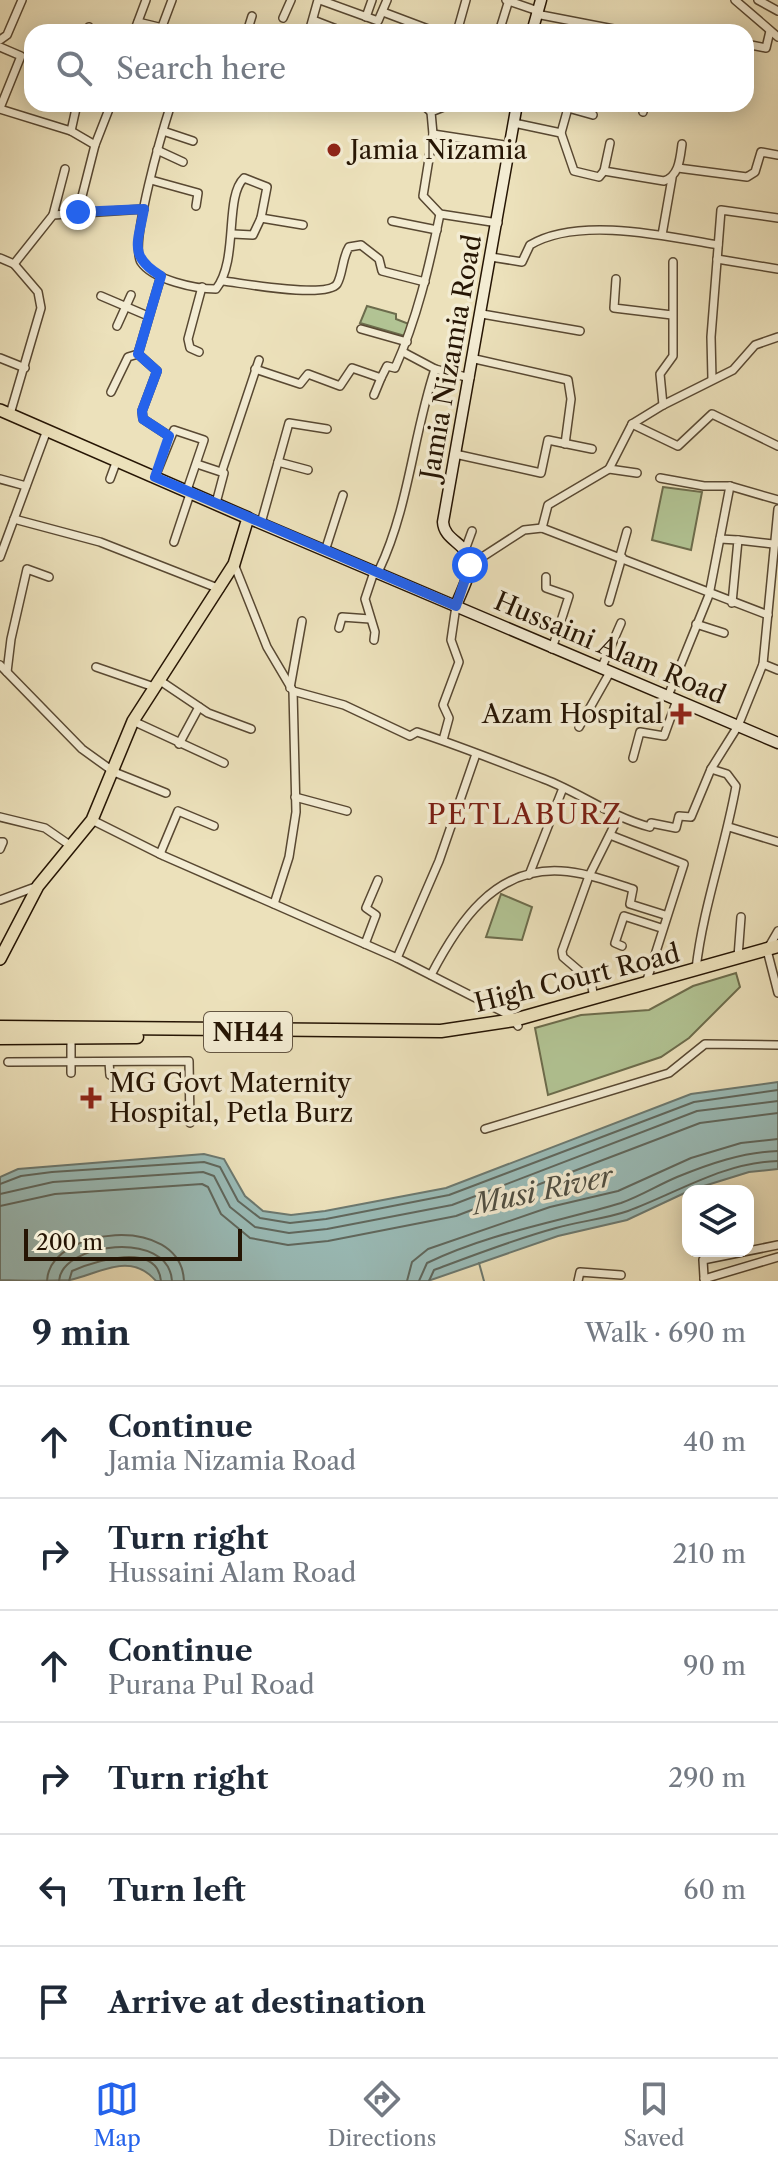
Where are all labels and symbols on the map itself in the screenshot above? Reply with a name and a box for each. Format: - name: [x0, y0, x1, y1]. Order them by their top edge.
- place label: Jamia Nizamia: [346, 134, 527, 166]
- marker: Jamia Nizamia: [325, 141, 343, 159]
- route end: [60, 194, 96, 230]
- street label: Jamia Nizamia Road: [413, 232, 488, 486]
- route start: [452, 547, 488, 583]
- street label: Hussaini Alam Road: [489, 585, 731, 711]
- place label: Azam Hospital: [481, 698, 663, 730]
- marker: Azam Hospital: [670, 703, 692, 725]
- district label: PETLABURZ: [427, 797, 623, 831]
- street label: High Court Road: [471, 937, 683, 1019]
- road number: NH44: [204, 1012, 292, 1052]
- place label: MG Govt Maternity Hospital, Petla Burz: [109, 1067, 353, 1129]
- marker: MG Govt Maternity Hospital, Petla Burz: [80, 1087, 102, 1109]
- water label: Musi River: [467, 1158, 618, 1222]
- scale bar: [24, 1225, 242, 1261]

